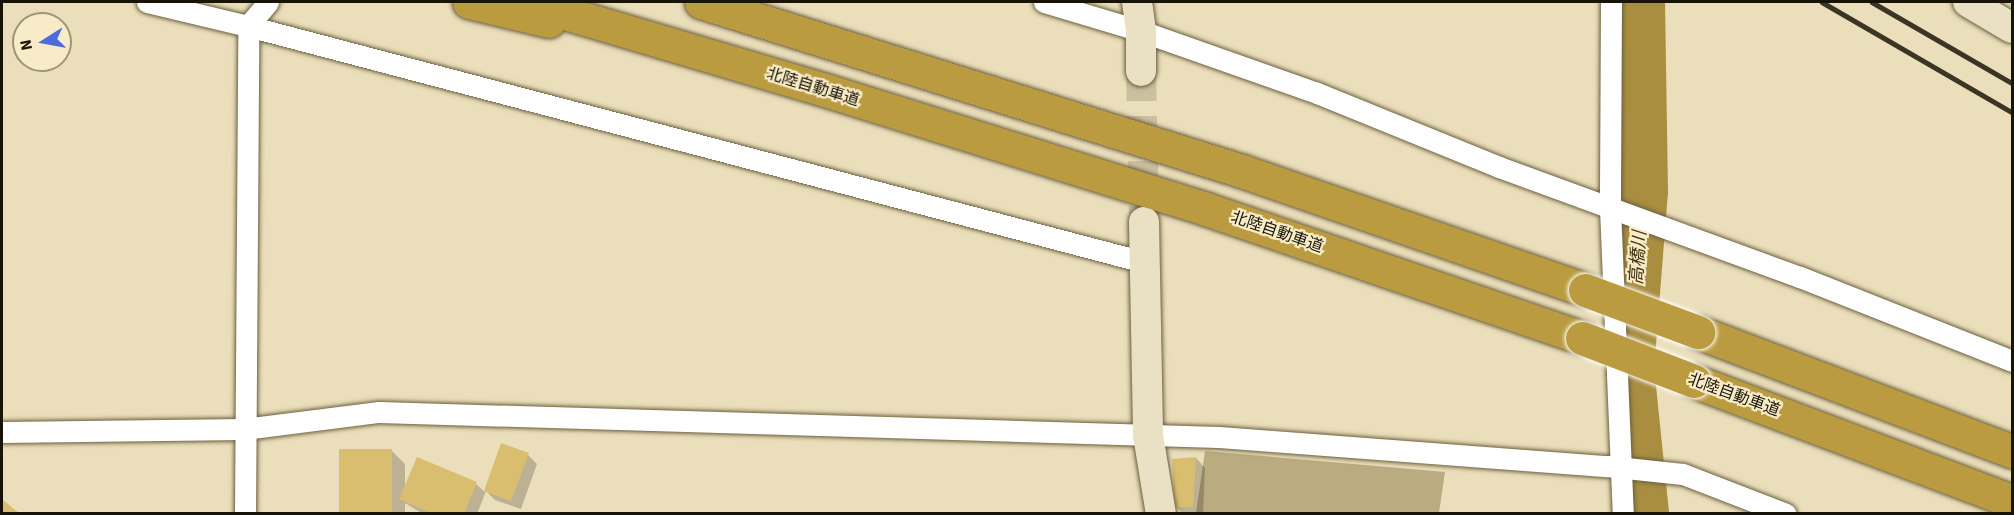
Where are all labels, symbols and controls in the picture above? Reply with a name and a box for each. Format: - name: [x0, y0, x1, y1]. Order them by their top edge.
- north arrow: [12, 12, 72, 72]
- text: N: [14, 38, 38, 52]
- street label: 北陸自動車道: [764, 64, 862, 110]
- street label: 北陸自動車道: [1228, 207, 1326, 257]
- water label: 高橋川: [1626, 230, 1652, 286]
- street label: 北陸自動車道: [1686, 370, 1782, 420]

